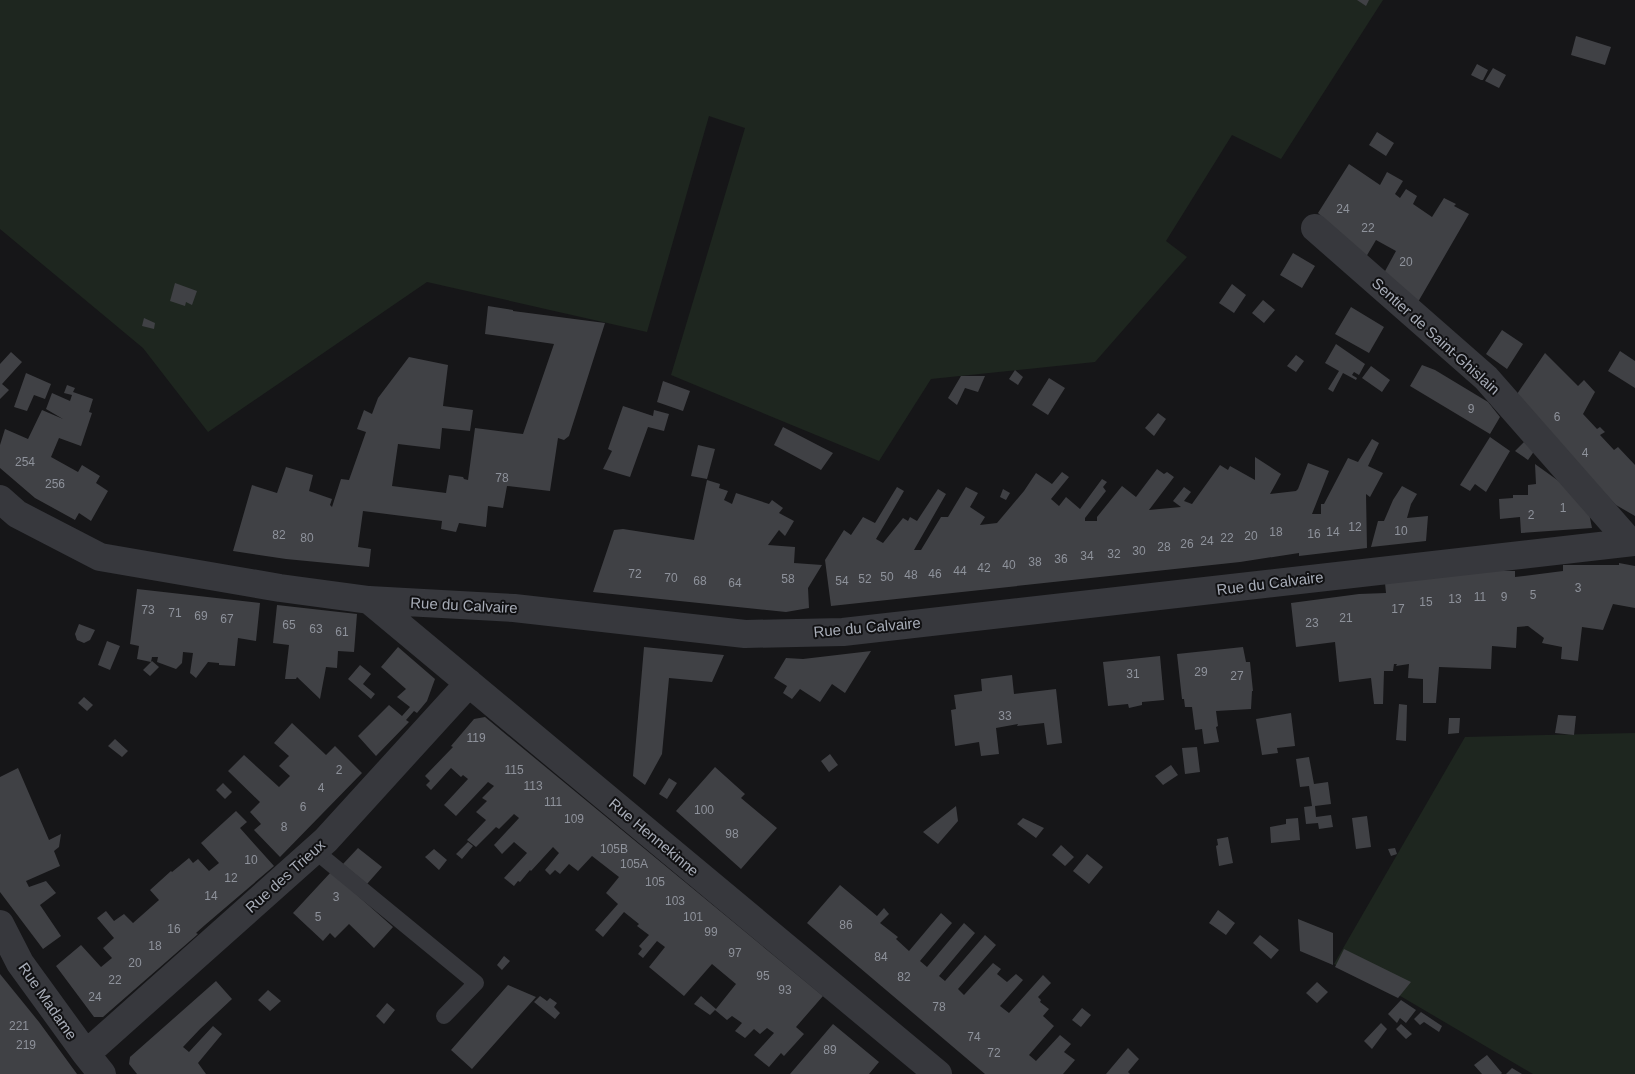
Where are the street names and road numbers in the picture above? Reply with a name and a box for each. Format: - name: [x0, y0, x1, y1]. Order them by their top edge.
- street label: Sentier de Saint-Ghislain: [1369, 274, 1503, 398]
- street label: Rue du Calvaire: [1216, 568, 1324, 598]
- street label: Rue du Calvaire: [410, 594, 518, 616]
- street label: Rue du Calvaire: [813, 614, 921, 640]
- street label: Rue Hennekinne: [606, 795, 702, 879]
- street label: Rue des Trieux: [242, 836, 329, 916]
- street label: Rue Madame: [15, 959, 81, 1043]

